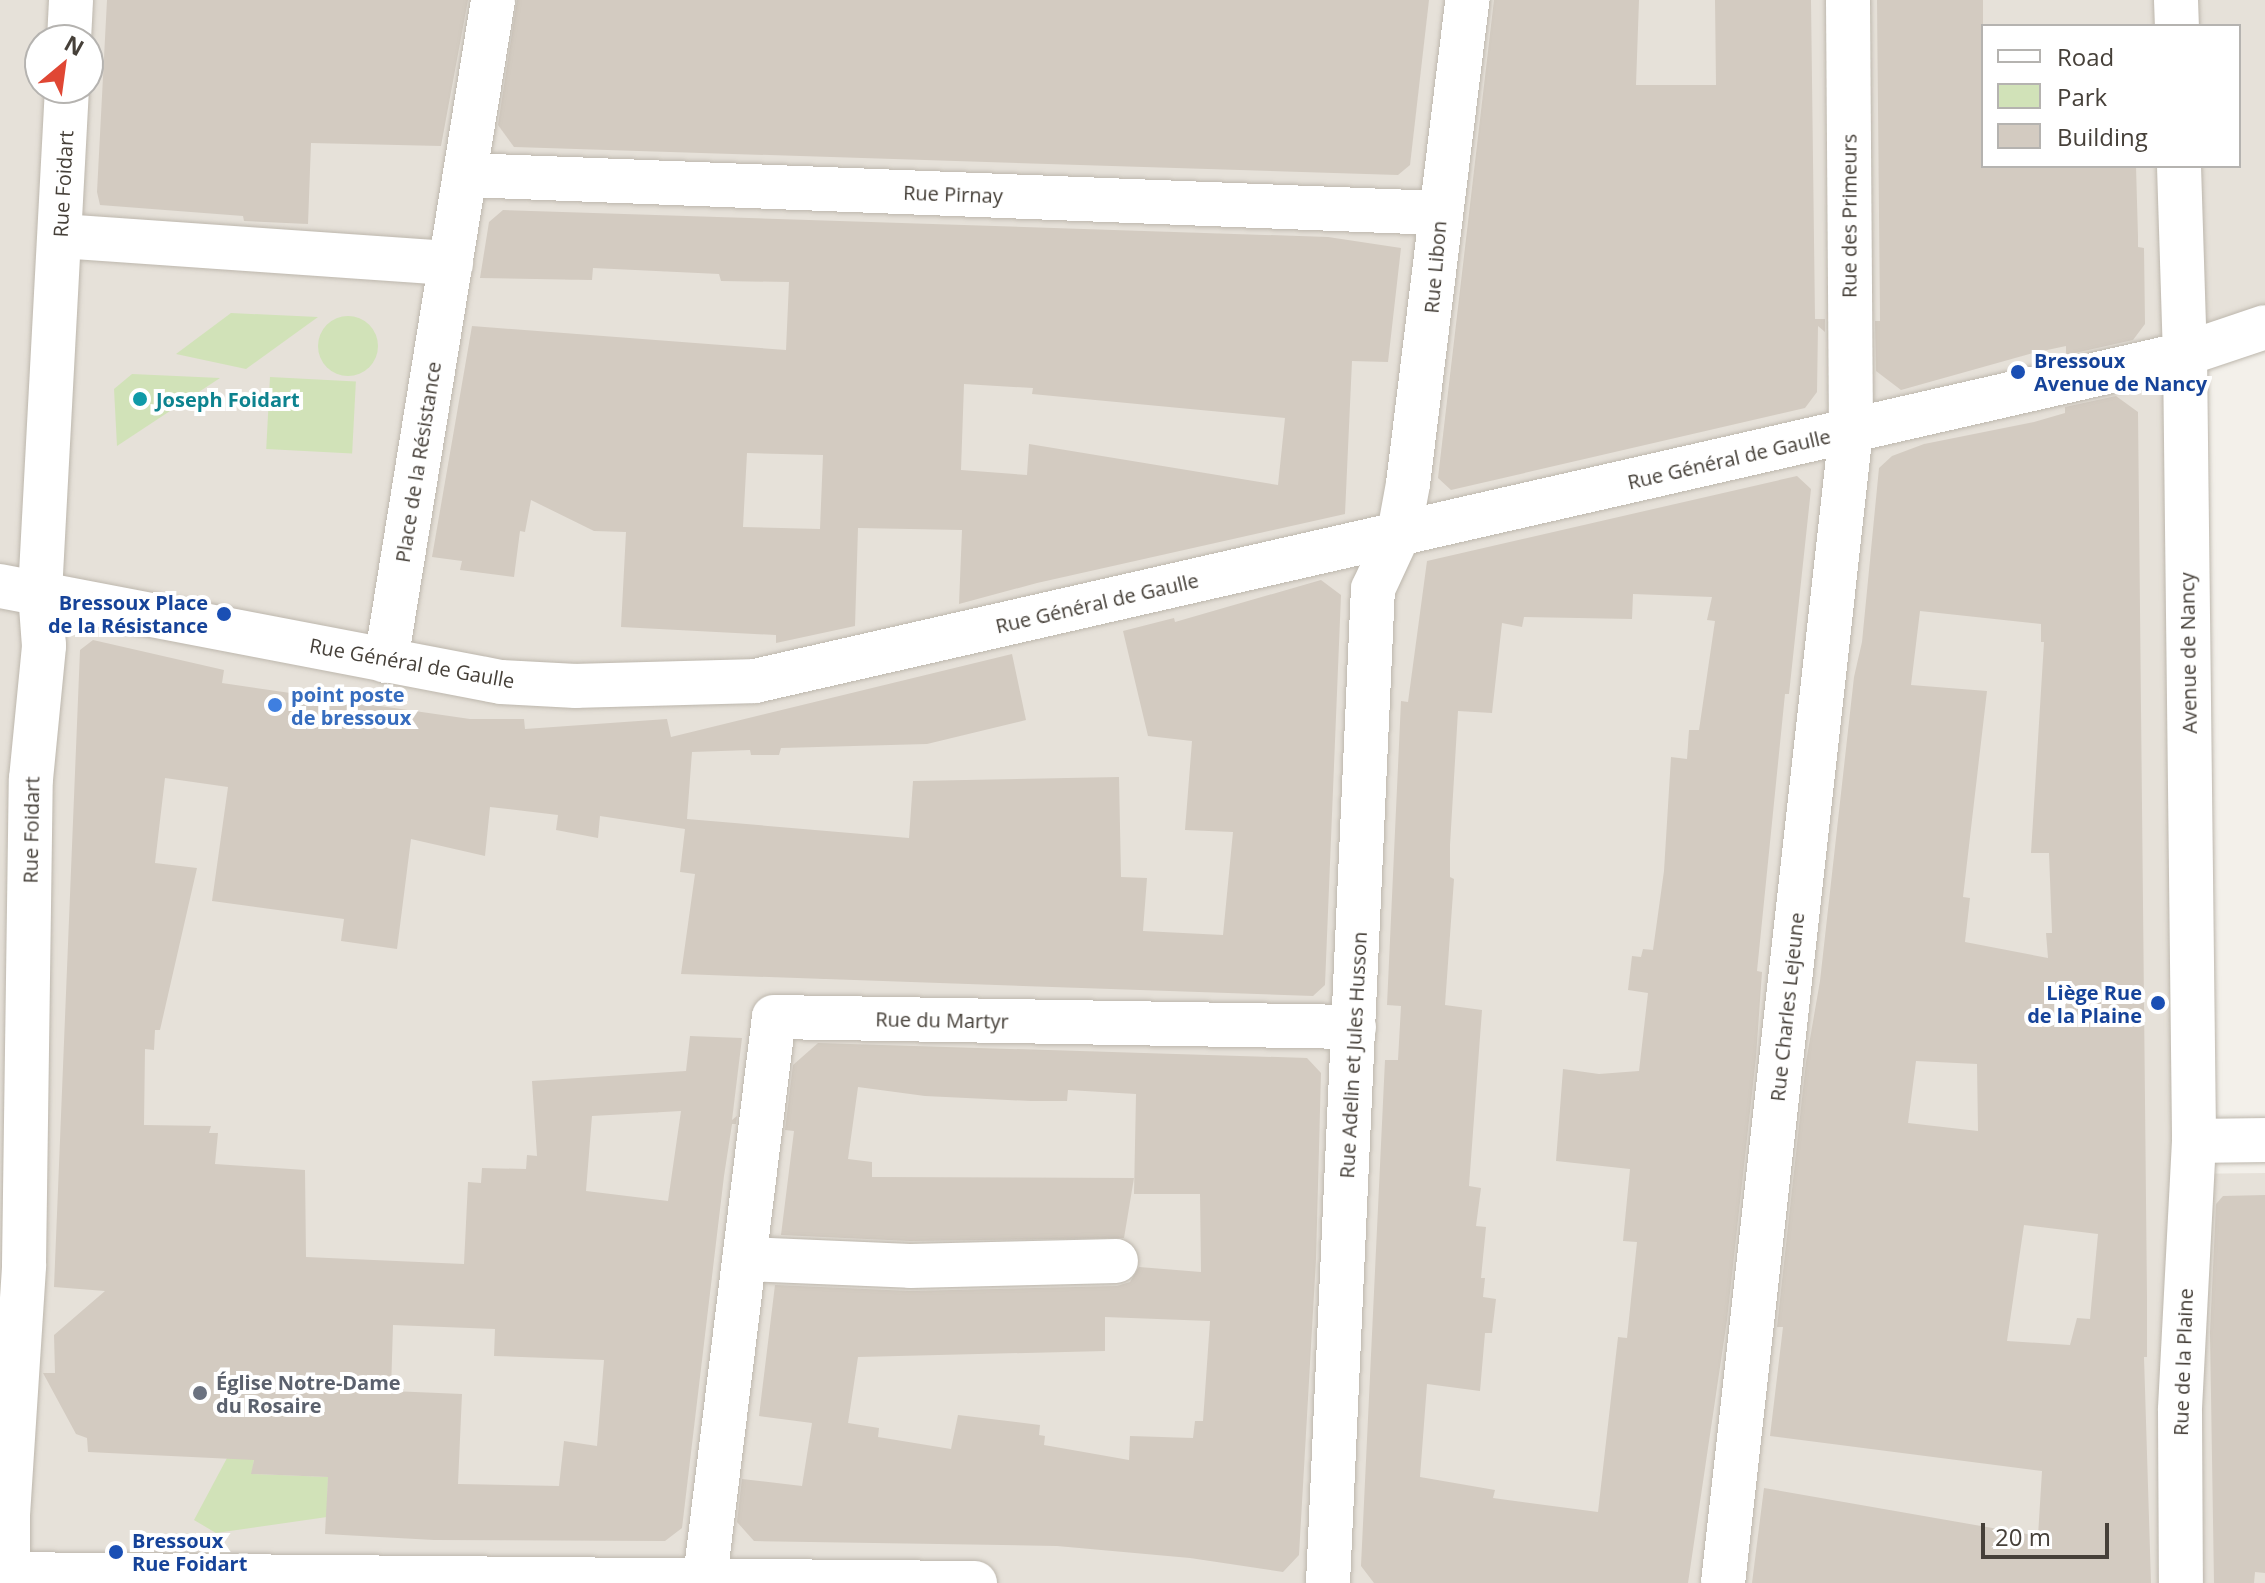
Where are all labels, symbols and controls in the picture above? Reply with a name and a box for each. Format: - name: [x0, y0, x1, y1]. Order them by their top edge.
- north arrow: [24, 24, 104, 104]
- legend: [1981, 24, 2241, 168]
- text: N: [60, 27, 90, 62]
- text: Road: [2057, 40, 2114, 73]
- text: Park: [2057, 80, 2107, 113]
- text: Building: [2057, 120, 2148, 153]
- street label: Rue Foidart: [48, 130, 78, 238]
- street label: Rue des Primeurs: [1837, 134, 1861, 298]
- street label: Rue Pirnay: [903, 180, 1003, 208]
- street label: Rue Libon: [1419, 220, 1451, 314]
- place label: Bressoux Avenue de Nancy: [2034, 348, 2207, 395]
- street label: Place de la Résistance: [390, 360, 446, 564]
- marker: Bressoux Avenue de Nancy: [2009, 363, 2027, 381]
- place label: Joseph Foidart: [156, 387, 300, 411]
- marker: Joseph Foidart: [131, 390, 149, 408]
- street label: Rue Général de Gaulle: [1625, 424, 1833, 494]
- street label: Rue Général de Gaulle: [993, 568, 1201, 638]
- street label: Avenue de Nancy: [2175, 572, 2201, 734]
- place label: Bressoux Place de la Résistance: [48, 590, 208, 637]
- marker: Bressoux Place de la Résistance: [215, 605, 233, 623]
- street label: Rue Général de Gaulle: [308, 633, 516, 693]
- place label: point poste de bressoux: [291, 682, 411, 729]
- marker: point poste de bressoux: [266, 696, 284, 714]
- street label: Rue Foidart: [18, 776, 44, 884]
- street label: Rue Charles Lejeune: [1765, 911, 1809, 1103]
- street label: Rue Adelin et Jules Husson: [1335, 931, 1371, 1179]
- place label: Liège Rue de la Plaine: [2027, 980, 2142, 1027]
- marker: Liège Rue de la Plaine: [2149, 994, 2167, 1012]
- street label: Rue du Martyr: [875, 1007, 1009, 1033]
- street label: Rue de la Plaine: [2168, 1288, 2198, 1436]
- place label: Église Notre-Dame du Rosaire: [216, 1370, 401, 1417]
- marker: Église Notre-Dame du Rosaire: [191, 1384, 209, 1402]
- scale bar: [1985, 1507, 2113, 1557]
- text: 20 m: [1995, 1520, 2051, 1553]
- place label: Bressoux Rue Foidart: [132, 1528, 247, 1575]
- marker: Bressoux Rue Foidart: [107, 1543, 125, 1561]

